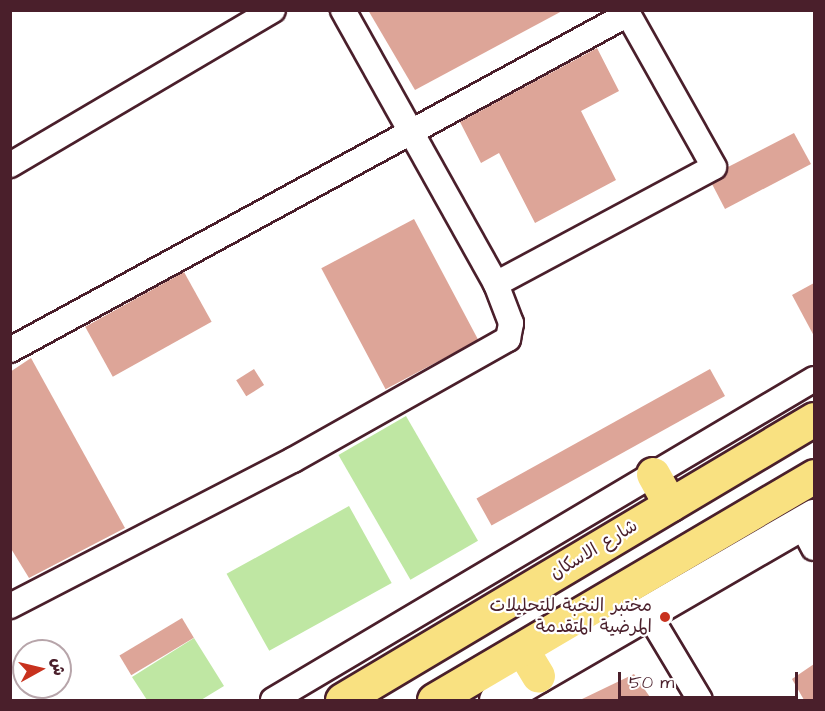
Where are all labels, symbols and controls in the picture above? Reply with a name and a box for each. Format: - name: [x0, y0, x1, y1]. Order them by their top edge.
- street label: شارع الاسكان: [546, 515, 642, 585]
- place label: مختبر النخبة للتحليلات المرضية المتقدمة: [489, 596, 652, 638]
- marker: مختبر النخبة للتحليلات المرضية المتقدمة: [656, 608, 674, 626]
- north arrow: [12, 639, 72, 699]
- text: ش: [46, 657, 70, 677]
- scale bar: [621, 660, 801, 698]
- text: 50 m: [629, 670, 674, 695]

